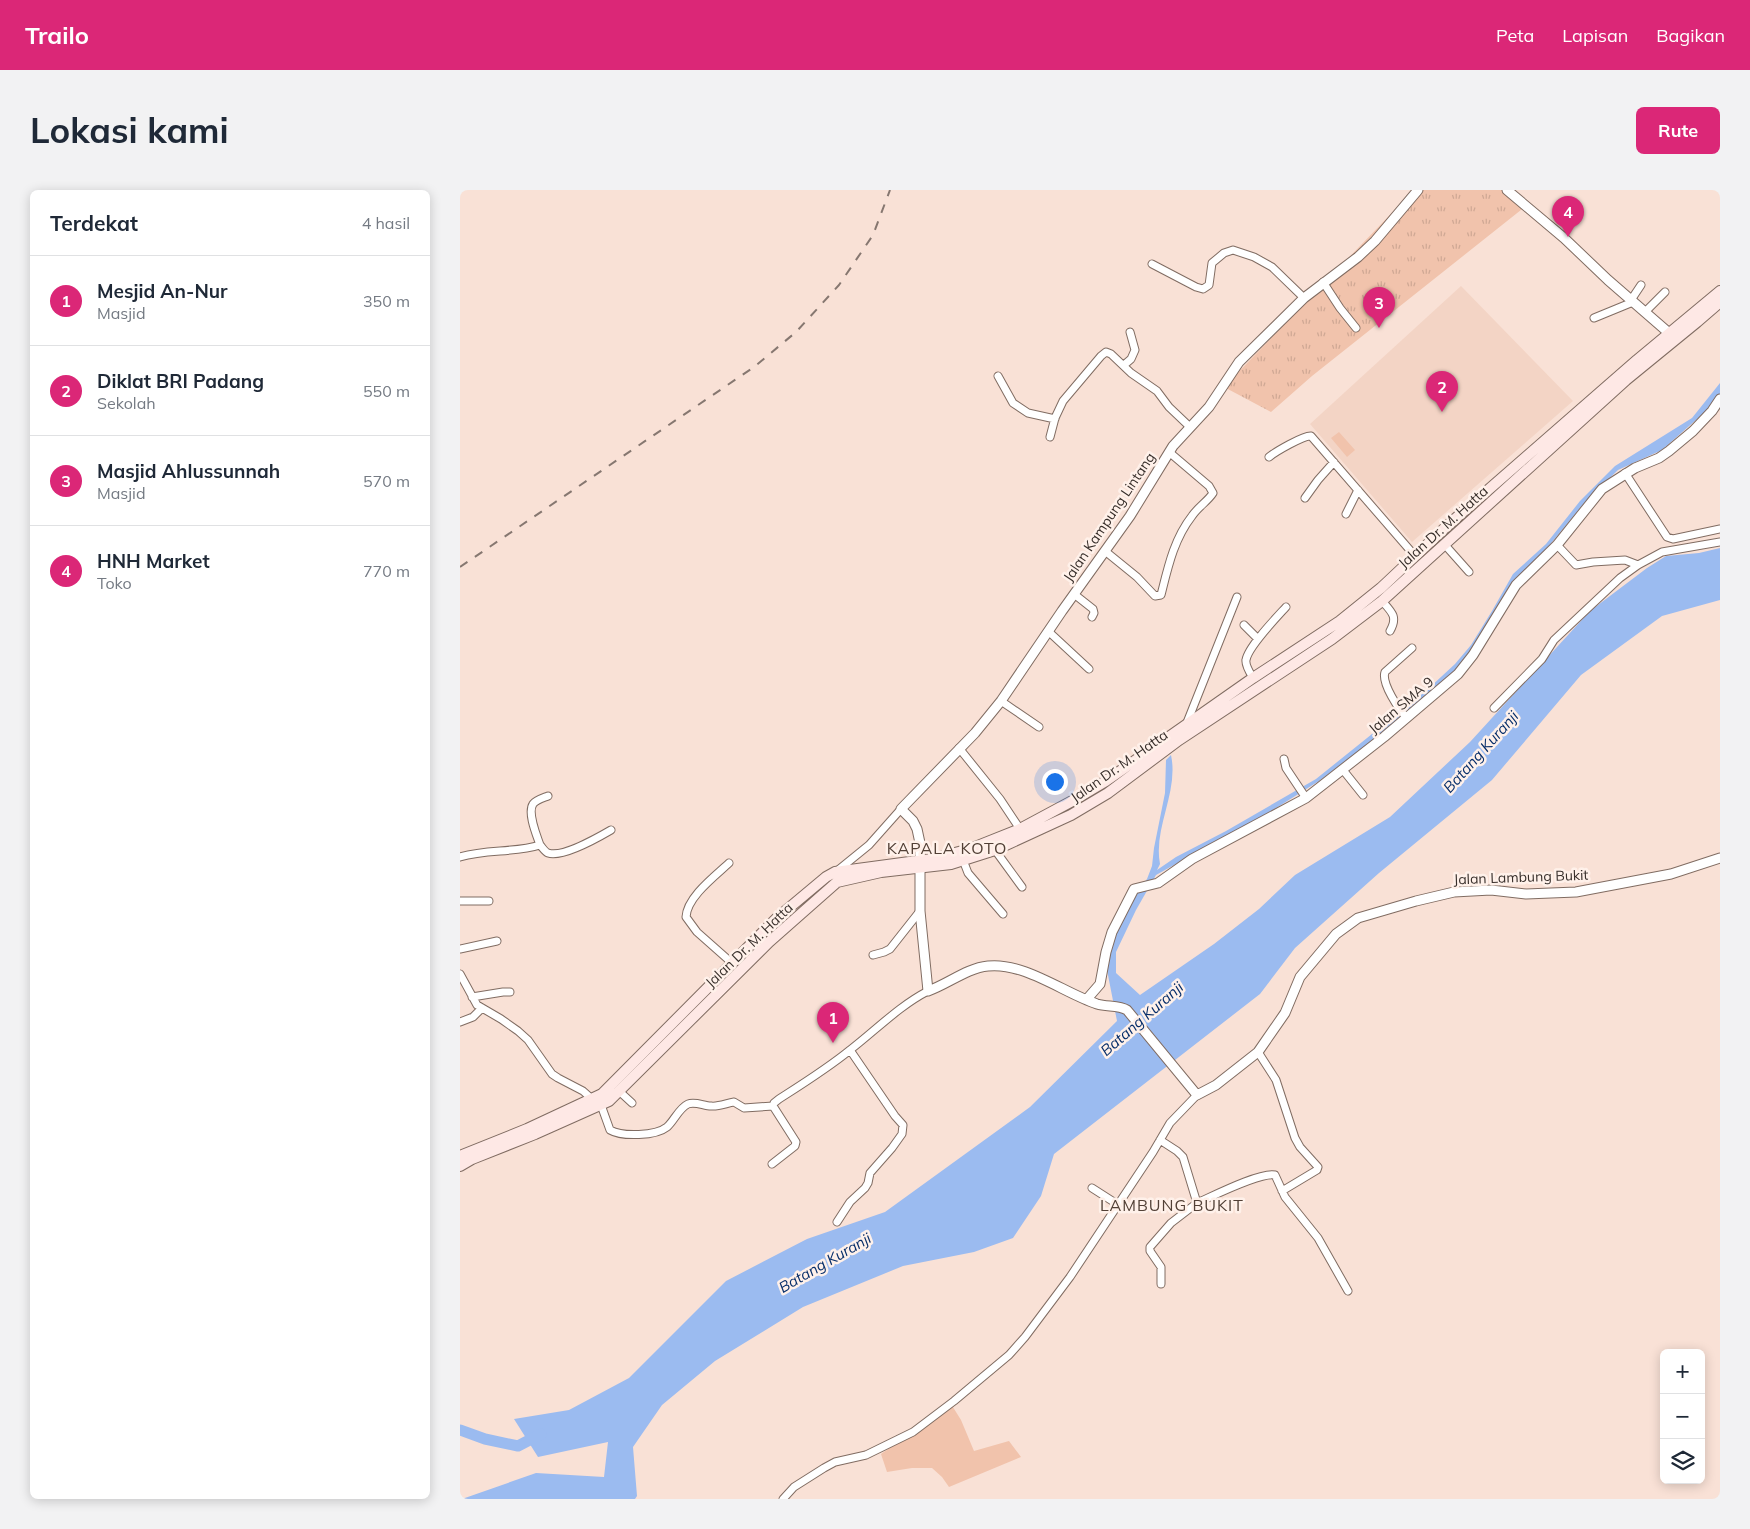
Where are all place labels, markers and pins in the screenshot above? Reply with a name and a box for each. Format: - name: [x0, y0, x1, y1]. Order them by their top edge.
- pin: 4: [1552, 196, 1584, 237]
- pin: 3: [1363, 287, 1395, 328]
- pin: 2: [1426, 371, 1458, 412]
- pin: 1: [817, 1002, 849, 1043]

